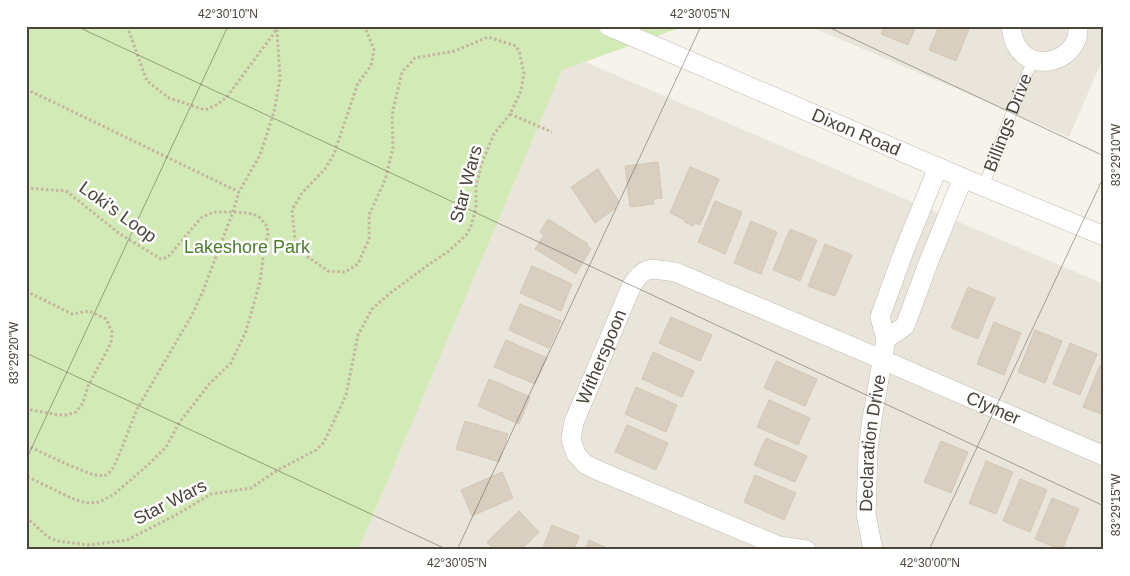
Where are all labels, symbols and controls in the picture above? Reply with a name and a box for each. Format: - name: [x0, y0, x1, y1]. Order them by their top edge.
- text: 42°30'10"N: [198, 7, 258, 21]
- text: 42°30'05"N: [670, 7, 730, 21]
- street label: Billings Drive: [980, 70, 1036, 175]
- street label: Dixon Road: [809, 105, 903, 160]
- text: 83°29'10"W: [1109, 123, 1123, 186]
- street label: Star Wars: [446, 143, 486, 225]
- street label: Loki's Loop: [76, 177, 160, 247]
- park label: Lakeshore Park: [184, 237, 311, 257]
- street label: Witherspoon: [573, 307, 630, 407]
- text: 83°29'20"W: [7, 321, 21, 384]
- street label: Declaration Drive: [856, 373, 890, 512]
- street label: Clymer: [963, 387, 1023, 428]
- text: 83°29'15"W: [1109, 473, 1123, 536]
- street label: Star Wars: [130, 475, 210, 529]
- text: 42°30'05"N: [427, 556, 487, 570]
- text: 42°30'00"N: [900, 556, 960, 570]

